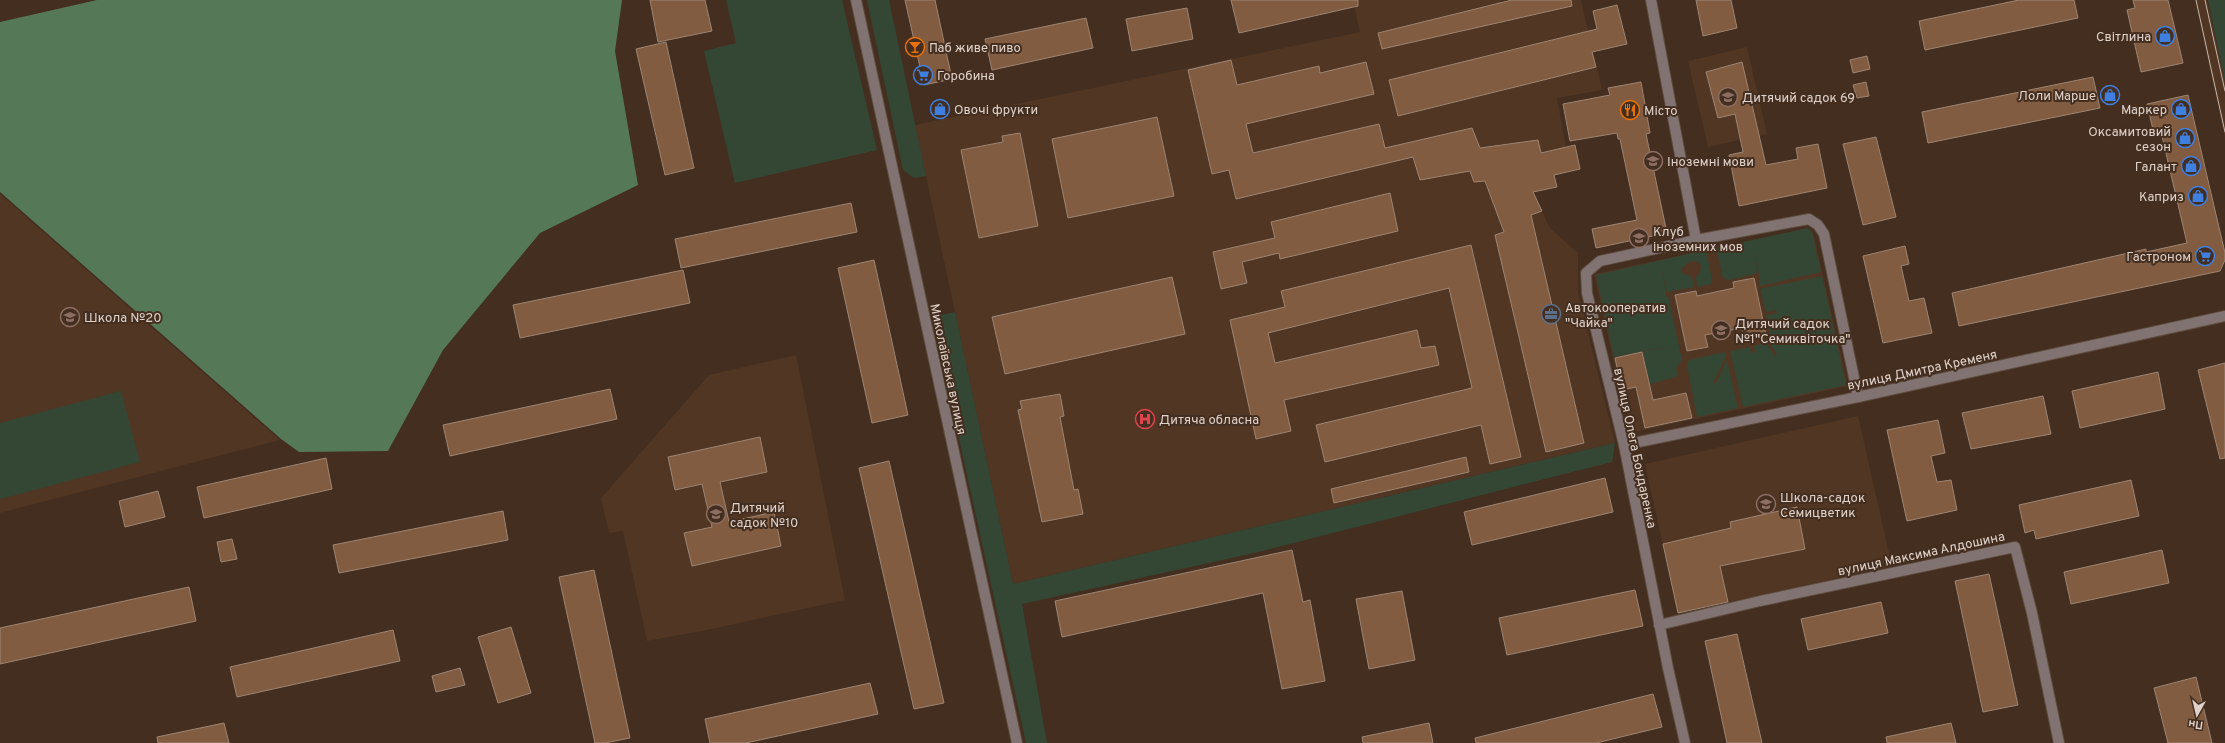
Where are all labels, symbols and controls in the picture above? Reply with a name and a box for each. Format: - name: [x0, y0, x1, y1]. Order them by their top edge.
- shop icon: Світлина: [2154, 25, 2176, 47]
- place label: Світлина: [2096, 30, 2151, 46]
- bar icon: Паб живе пиво: [904, 36, 926, 58]
- place label: Паб живе пиво: [929, 41, 1021, 57]
- supermarket icon: Горобина: [912, 64, 934, 86]
- place label: Горобина: [937, 69, 995, 85]
- shop icon: Лоли Марше: [2099, 84, 2121, 106]
- school or university icon: Дитячий садок 69: [1717, 86, 1739, 108]
- place label: Лоли Марше: [2018, 89, 2096, 105]
- place label: Дитячий садок 69: [1742, 91, 1855, 107]
- shop icon: Овочі фрукти: [929, 98, 951, 120]
- shop icon: Маркер: [2170, 98, 2192, 120]
- restaurant icon: Місто: [1619, 99, 1641, 121]
- place label: Овочі фрукти: [954, 103, 1038, 119]
- place label: Маркер: [2121, 103, 2167, 119]
- place label: Місто: [1644, 104, 1678, 120]
- place label: Оксамитовий сезон: [2088, 125, 2171, 156]
- shop icon: Оксамитовий сезон: [2174, 127, 2196, 149]
- school or university icon: Іноземні мови: [1642, 150, 1664, 172]
- place label: Іноземні мови: [1667, 155, 1754, 171]
- shop icon: Галант: [2180, 155, 2202, 177]
- place label: Галант: [2135, 160, 2177, 176]
- shop icon: Каприз: [2187, 185, 2209, 207]
- place label: Каприз: [2139, 190, 2184, 206]
- place label: Клуб іноземних мов: [1653, 225, 1743, 256]
- school or university icon: Клуб іноземних мов: [1628, 227, 1650, 249]
- supermarket icon: Гастроном: [2194, 245, 2216, 267]
- place label: Гастроном: [2126, 250, 2191, 266]
- place label: Автокооператив "Чайка": [1565, 301, 1666, 332]
- street label: Миколаївська вулиця: [925, 302, 969, 436]
- office icon: Автокооператив "Чайка": [1540, 303, 1562, 325]
- school or university icon: Школа №20: [59, 306, 81, 328]
- place label: Школа №20: [84, 311, 162, 327]
- place label: Дитячий садок №1"Семиквіточка": [1735, 317, 1851, 348]
- school or university icon: Дитячий садок №1"Семиквіточка": [1710, 319, 1732, 341]
- street label: вулиця Дмитра Кременя: [1846, 347, 1999, 395]
- street label: вулиця Олега Бондаренка: [1609, 367, 1659, 530]
- hospital icon: Дитяча обласна: [1134, 408, 1156, 430]
- place label: Дитяча обласна: [1159, 413, 1259, 429]
- place label: Школа-садок Семицветик: [1780, 491, 1865, 522]
- school or university icon: Школа-садок Семицветик: [1755, 493, 1777, 515]
- place label: Дитячий садок №10: [730, 501, 798, 532]
- school or university icon: Дитячий садок №10: [705, 503, 727, 525]
- street label: вулиця Максима Алдошина: [1836, 529, 2006, 580]
- north arrow: [2177, 695, 2217, 735]
- text: Пн: [2187, 716, 2204, 732]

